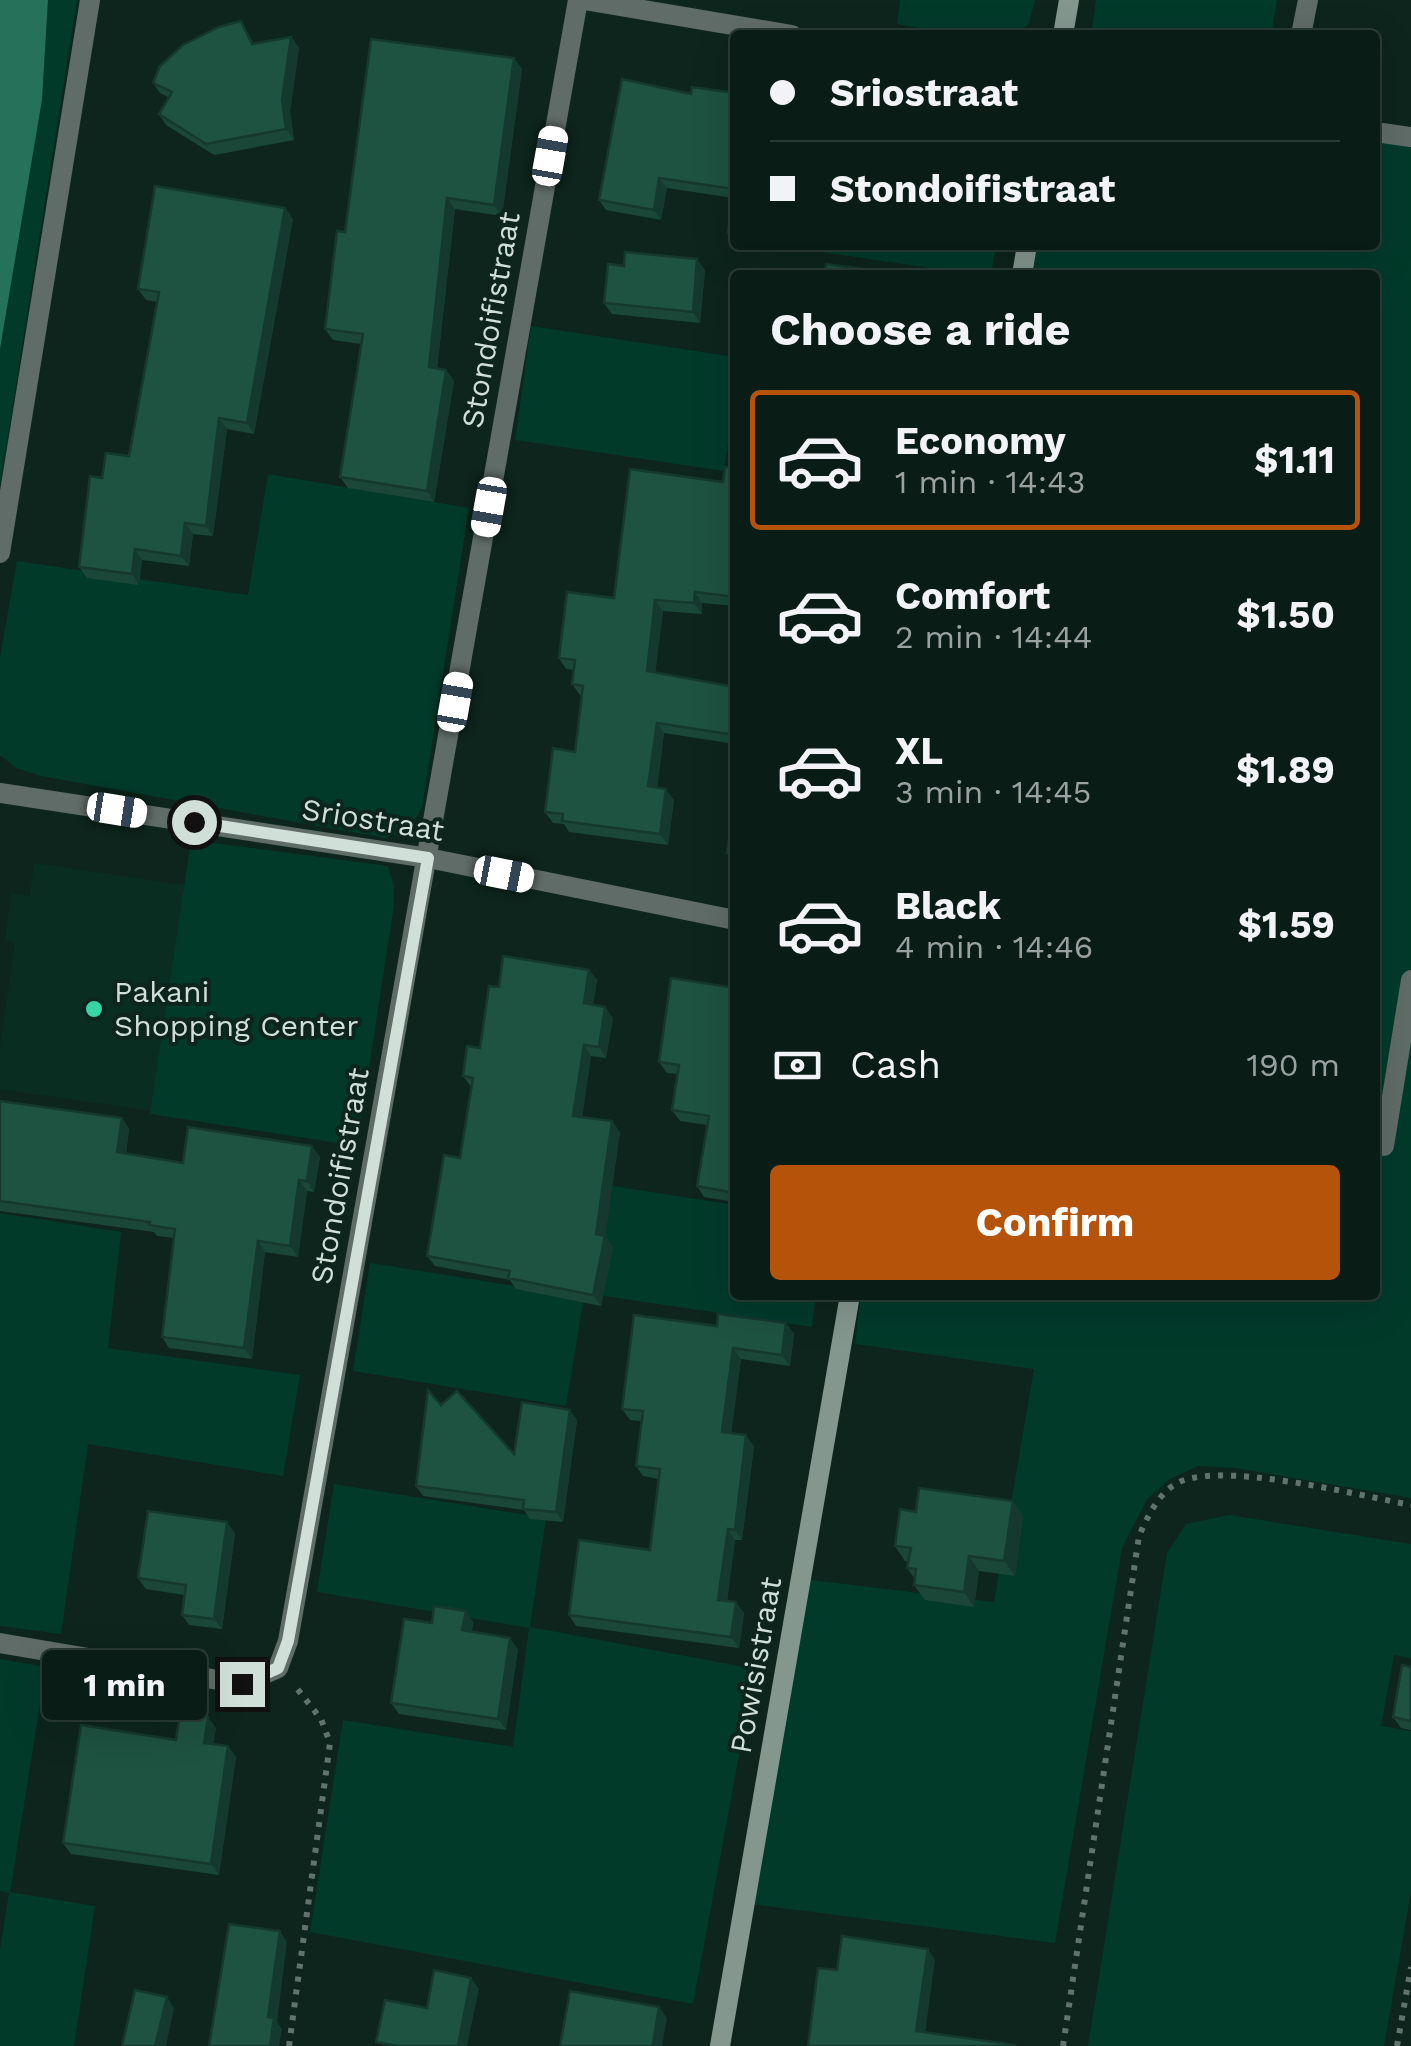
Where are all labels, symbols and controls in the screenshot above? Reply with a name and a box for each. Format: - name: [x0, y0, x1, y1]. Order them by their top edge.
- text: Sriostraat: [830, 71, 1018, 115]
- car: [530, 124, 570, 188]
- text: Stondoifistraat: [830, 167, 1115, 211]
- street label: Stondoifistraat: [454, 209, 527, 431]
- text: Choose a ride: [770, 303, 1070, 356]
- icon: car: [775, 415, 865, 505]
- text: Economy: [895, 419, 1066, 463]
- text: $1.11: [1254, 438, 1335, 482]
- text: 1 min · 14:43: [895, 463, 1085, 501]
- car: [469, 475, 509, 539]
- icon: car: [775, 570, 865, 660]
- text: Comfort: [895, 574, 1050, 618]
- text: $1.50: [1237, 593, 1335, 637]
- text: 2 min · 14:44: [895, 618, 1092, 656]
- car: [435, 670, 475, 734]
- icon: car: [775, 725, 865, 815]
- text: XL: [895, 729, 943, 773]
- text: $1.89: [1236, 748, 1335, 792]
- text: 3 min · 14:45: [895, 773, 1091, 811]
- car: [85, 790, 149, 830]
- street label: Sriostraat: [300, 791, 447, 848]
- route start: [172, 800, 217, 845]
- car: [472, 854, 536, 894]
- icon: car: [775, 880, 865, 970]
- text: Black: [895, 884, 1001, 928]
- text: $1.59: [1238, 903, 1335, 947]
- text: 4 min · 14:46: [895, 928, 1093, 966]
- place label: Pakani Shopping Center: [114, 974, 359, 1043]
- marker: Pakani Shopping Center: [83, 998, 105, 1020]
- icon: cash: [770, 1038, 825, 1093]
- text: Cash: [850, 1043, 941, 1087]
- text: 190 m: [1246, 1046, 1340, 1084]
- street label: Stondoifistraat: [303, 1065, 376, 1287]
- button: Confirm: [770, 1165, 1340, 1280]
- street label: Powisistraat: [723, 1574, 788, 1756]
- callout: 1 min: [42, 1649, 207, 1719]
- route end: [220, 1662, 265, 1707]
- text: 1 min: [83, 1666, 166, 1704]

